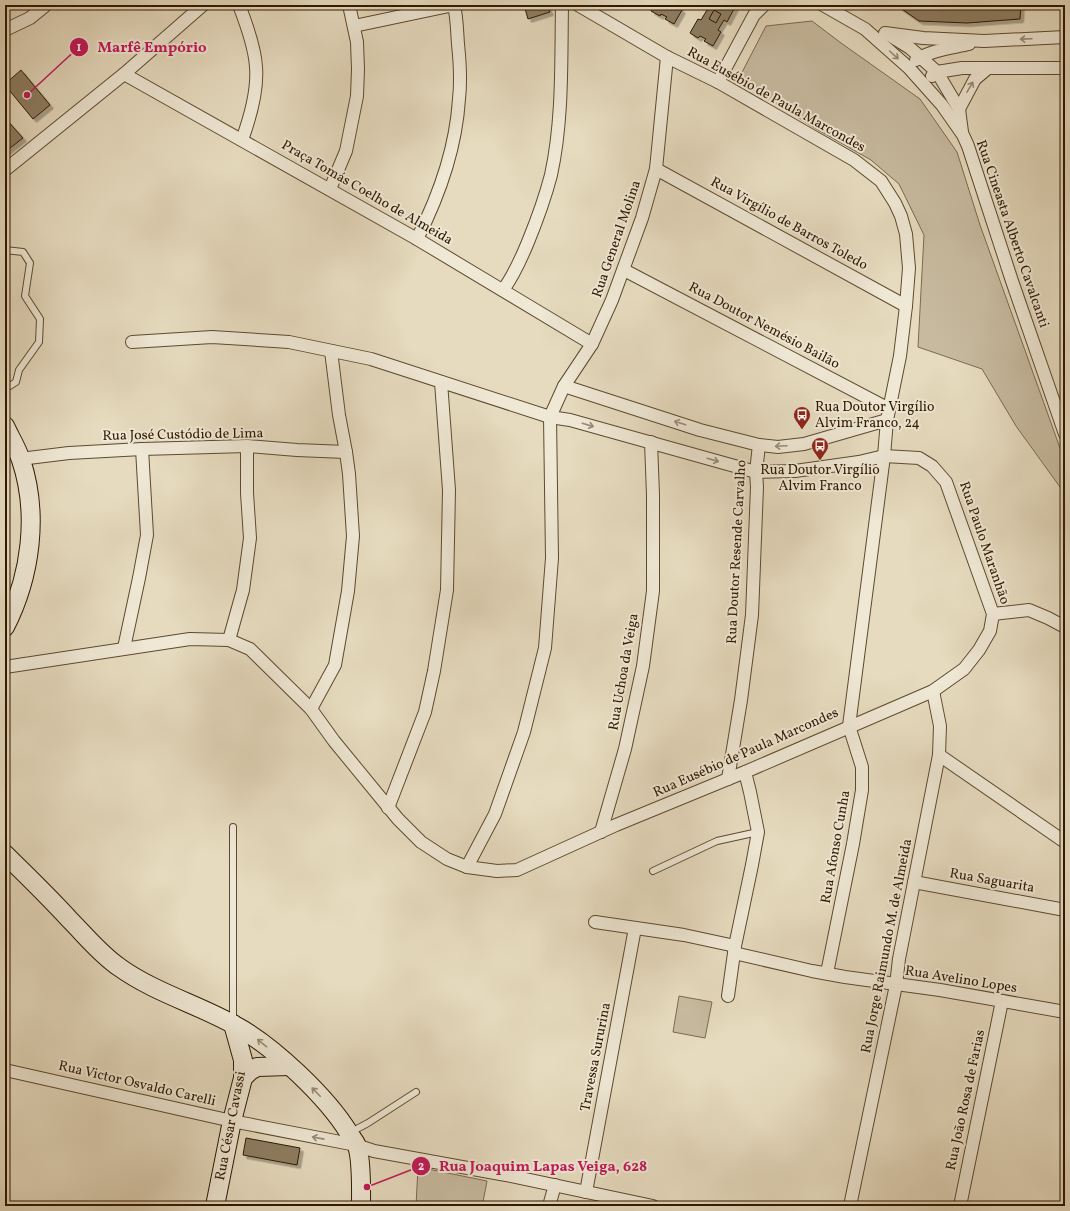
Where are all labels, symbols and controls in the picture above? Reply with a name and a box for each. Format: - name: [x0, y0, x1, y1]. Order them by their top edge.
- callout: Marfê Empório: [69, 33, 214, 60]
- one-way arrow: [1020, 35, 1033, 43]
- text: Marfê Empório: [97, 38, 207, 59]
- text: 1: [77, 40, 82, 56]
- street label: Rua Eusébio de Paula Marcondes: [683, 43, 869, 157]
- one-way arrow: [889, 50, 899, 59]
- one-way arrow: [967, 81, 975, 93]
- street label: Praça Tomás Coelho de Almeida: [278, 136, 456, 250]
- street label: Rua Cineasta Alberto Cavalcanti: [971, 138, 1053, 330]
- street label: Rua Virgílio de Barros Toledo: [707, 173, 871, 275]
- street label: Rua General Molina: [588, 178, 646, 300]
- street label: Rua Doutor Nemésio Bailão: [685, 278, 843, 374]
- place label: Rua Doutor Virgílio Alvim Franco, 24: [815, 398, 934, 433]
- bus stop icon: Rua Doutor Virgílio Alvim Franco, 24: [792, 405, 812, 430]
- one-way arrow: [675, 419, 687, 427]
- one-way arrow: [581, 422, 594, 429]
- street label: Rua José Custódio de Lima: [102, 424, 264, 446]
- bus stop icon: Rua Doutor Virgílio Alvim Franco: [810, 436, 830, 461]
- one-way arrow: [775, 443, 788, 450]
- one-way arrow: [706, 457, 719, 464]
- street label: Rua Doutor Resende Carvalho: [723, 459, 751, 645]
- place label: Rua Doutor Virgílio Alvim Franco: [760, 461, 880, 496]
- street label: Rua Paulo Maranhão: [954, 479, 1014, 607]
- street label: Rua Uchoa da Veiga: [604, 612, 644, 732]
- street label: Rua Eusébio de Paula Marcondes: [650, 703, 842, 803]
- street label: Rua Afonso Cunha: [817, 789, 855, 905]
- street label: Rua Jorge Raimundo M. de Almeida: [857, 837, 917, 1055]
- street label: Rua Saguarita: [948, 864, 1036, 898]
- street label: Rua Avelino Lopes: [904, 962, 1018, 998]
- street label: Travessa Sururina: [576, 1001, 616, 1113]
- street label: Rua João Rosa de Farias: [942, 1028, 990, 1172]
- one-way arrow: [257, 1038, 267, 1047]
- street label: Rua Victor Osvaldo Carelli: [56, 1057, 218, 1111]
- street label: Rua César Cavassi: [211, 1070, 251, 1182]
- one-way arrow: [311, 1087, 320, 1097]
- one-way arrow: [312, 1133, 325, 1141]
- callout: Rua Joaquim Lapas Veiga, 628: [411, 1153, 655, 1180]
- text: Rua Joaquim Lapas Veiga, 628: [439, 1157, 647, 1178]
- text: 2: [418, 1159, 424, 1175]

